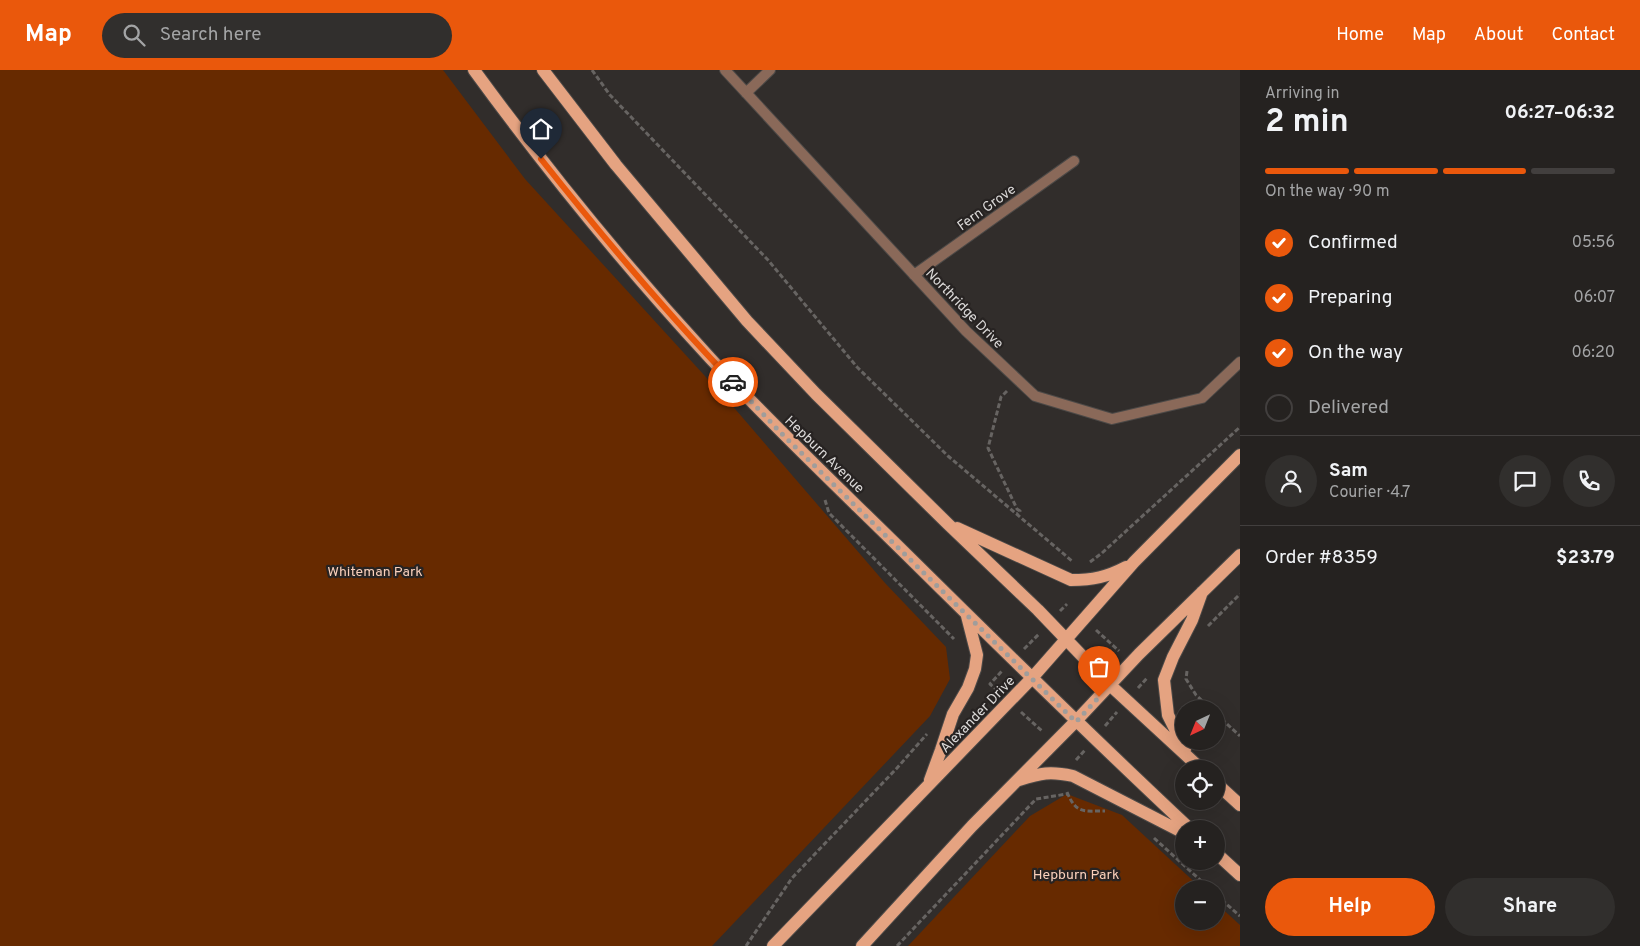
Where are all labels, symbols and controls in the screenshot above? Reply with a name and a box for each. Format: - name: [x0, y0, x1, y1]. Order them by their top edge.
- search box: [102, 13, 452, 58]
- text: Map: [25, 20, 72, 50]
- icon: search: [120, 21, 148, 49]
- text: Search here: [160, 23, 261, 47]
- text: Home: [1336, 24, 1384, 47]
- text: Map: [1412, 24, 1446, 47]
- text: About: [1474, 24, 1523, 47]
- text: Contact: [1551, 24, 1615, 47]
- text: Arriving in: [1265, 84, 1340, 104]
- text: 06:27–06:32: [1505, 101, 1615, 125]
- text: 2 min: [1265, 103, 1349, 143]
- pin: [520, 108, 562, 159]
- icon: home: [527, 115, 555, 143]
- street label: Fern Grove: [954, 181, 1019, 235]
- text: On the way · 90 m: [1265, 182, 1390, 202]
- icon: check: [1265, 229, 1293, 257]
- text: Confirmed: [1308, 231, 1398, 255]
- text: 05:56: [1572, 233, 1615, 253]
- street label: Northridge Drive: [921, 265, 1007, 353]
- icon: check: [1265, 284, 1293, 312]
- text: Preparing: [1308, 286, 1392, 310]
- text: 06:07: [1573, 288, 1615, 308]
- icon: check: [1265, 339, 1293, 367]
- text: On the way: [1308, 341, 1403, 365]
- text: 06:20: [1572, 343, 1615, 363]
- courier: [708, 357, 758, 407]
- icon: car: [719, 368, 747, 396]
- text: Delivered: [1308, 396, 1389, 420]
- street label: Hepburn Avenue: [781, 413, 867, 497]
- button: person: [1265, 455, 1317, 507]
- button: chat: [1499, 455, 1551, 507]
- button: phone: [1563, 455, 1615, 507]
- text: Sam: [1329, 459, 1368, 483]
- text: Courier · 4.7: [1329, 483, 1410, 503]
- text: Order #8359: [1265, 546, 1378, 570]
- text: $23.79: [1556, 546, 1615, 570]
- park label: Whiteman Park: [327, 564, 423, 581]
- pin: [1078, 646, 1120, 697]
- icon: bag: [1085, 653, 1113, 681]
- street label: Alexander Drive: [937, 673, 1019, 757]
- north arrow: [1175, 700, 1225, 750]
- map controls: [1175, 700, 1225, 930]
- button: locate: [1175, 760, 1225, 810]
- button: +: [1175, 820, 1225, 870]
- park label: Hepburn Park: [1033, 867, 1119, 884]
- button: Help: [1265, 878, 1435, 936]
- button: Share: [1445, 878, 1615, 936]
- button: −: [1175, 880, 1225, 930]

